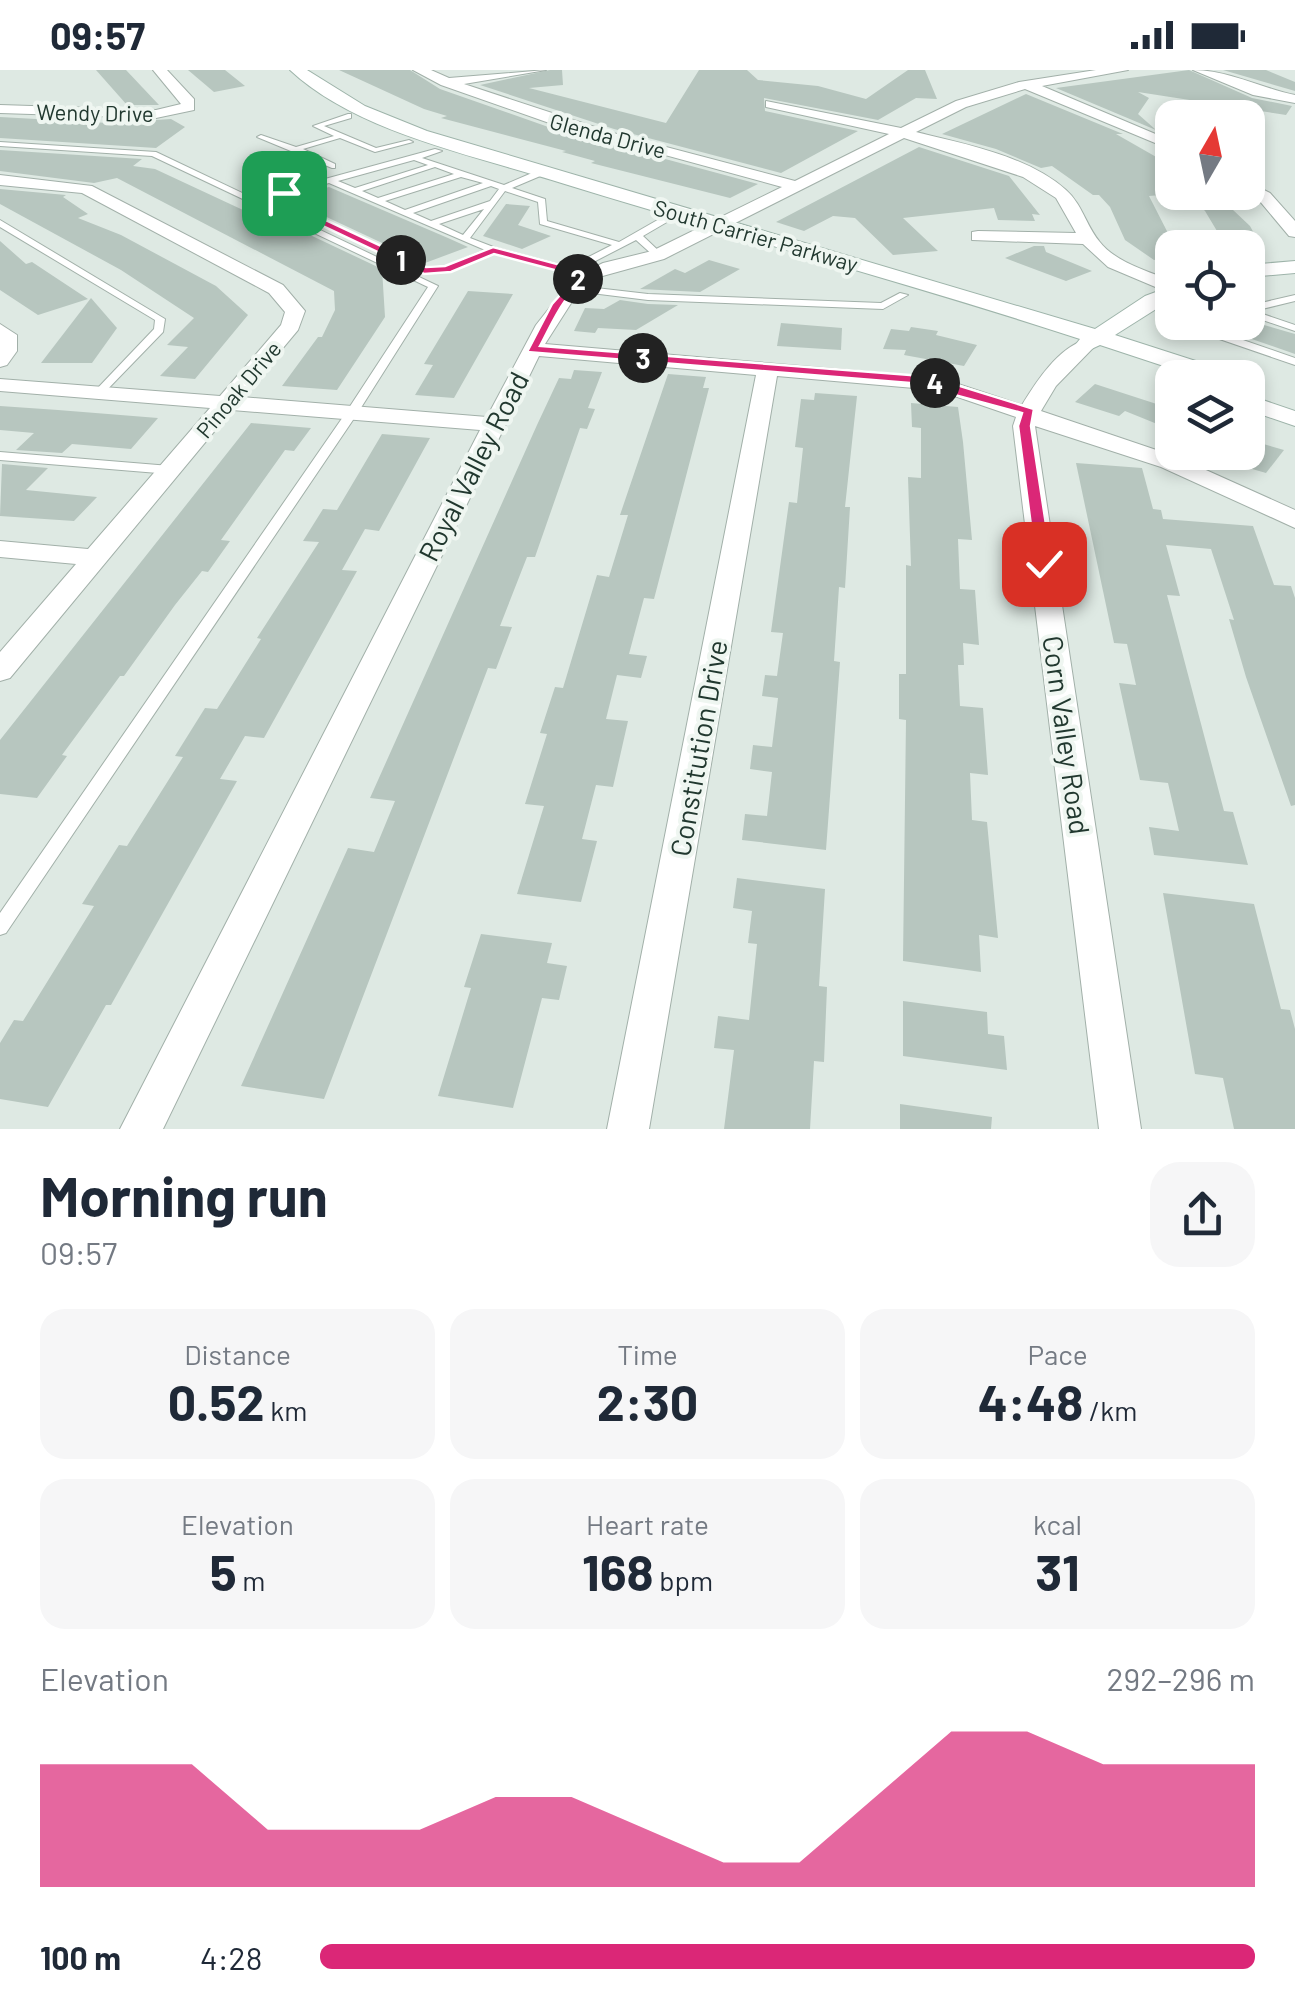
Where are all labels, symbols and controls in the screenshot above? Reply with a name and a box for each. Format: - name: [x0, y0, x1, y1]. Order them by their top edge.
- text: 09:57: [50, 12, 145, 58]
- street label: Wendy Drive: [36, 98, 154, 126]
- north arrow: [1155, 100, 1265, 210]
- map controls: [1155, 100, 1265, 470]
- street label: Glenda Drive: [547, 107, 669, 163]
- pin: [242, 151, 327, 236]
- icon: arrive: [257, 166, 312, 221]
- street label: South Carrier Parkway: [651, 193, 861, 277]
- button: locate: [1155, 230, 1265, 340]
- pin: 1: [376, 235, 426, 285]
- text: 1: [396, 243, 406, 277]
- pin: 2: [553, 254, 603, 304]
- text: 2: [570, 262, 586, 296]
- pin: 3: [618, 333, 668, 383]
- street label: Pinoak Drive: [190, 335, 286, 443]
- text: 3: [635, 341, 651, 375]
- pin: 4: [910, 358, 960, 408]
- button: layers: [1155, 360, 1265, 470]
- street label: Royal Valley Road: [411, 366, 535, 566]
- text: 4: [927, 366, 943, 400]
- pin: [1002, 522, 1087, 607]
- icon: check: [1017, 537, 1072, 592]
- street label: Corn Valley Road: [1036, 633, 1098, 837]
- street label: Constitution Drive: [662, 637, 734, 859]
- text: Morning run: [40, 1162, 328, 1228]
- button: share: [1150, 1162, 1255, 1267]
- text: 09:57: [40, 1233, 117, 1271]
- text: Distance: [184, 1337, 291, 1371]
- text: Time: [617, 1337, 678, 1371]
- text: Pace: [1027, 1337, 1088, 1371]
- text: 0.52: [168, 1371, 265, 1431]
- text: 2:30: [597, 1371, 698, 1431]
- text: 4:48: [978, 1371, 1083, 1431]
- text: km: [265, 1393, 307, 1427]
- text: /km: [1083, 1393, 1137, 1427]
- text: Elevation: [181, 1507, 294, 1541]
- text: Heart rate: [586, 1507, 709, 1541]
- text: kcal: [1033, 1507, 1082, 1541]
- text: 5: [210, 1541, 237, 1601]
- text: 168: [582, 1541, 654, 1601]
- text: 31: [1035, 1541, 1080, 1601]
- text: m: [237, 1563, 265, 1597]
- text: bpm: [654, 1563, 713, 1597]
- text: Elevation: [40, 1659, 169, 1697]
- text: 292–296 m: [1106, 1659, 1255, 1697]
- text: 100 m: [40, 1938, 121, 1976]
- text: 4:28: [200, 1938, 262, 1976]

